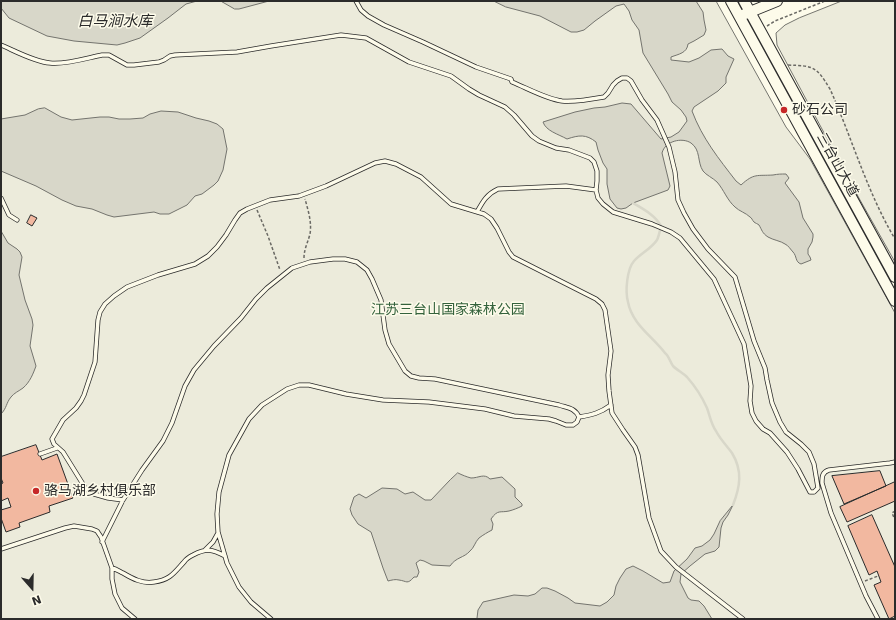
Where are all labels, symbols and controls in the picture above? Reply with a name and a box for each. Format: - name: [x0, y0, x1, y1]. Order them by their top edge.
- water label: 白马涧水库: [78, 13, 152, 31]
- place label: 砂石公司: [792, 102, 848, 118]
- marker: 砂石公司: [779, 105, 789, 115]
- street label: 三台山大道: [813, 130, 861, 200]
- park label: 江苏三台山国家森林公园: [371, 302, 525, 318]
- place label: 骆马湖乡村俱乐部: [44, 483, 156, 499]
- marker: 骆马湖乡村俱乐部: [31, 486, 41, 496]
- north arrow: [12, 568, 52, 608]
- text: N: [30, 592, 43, 607]

